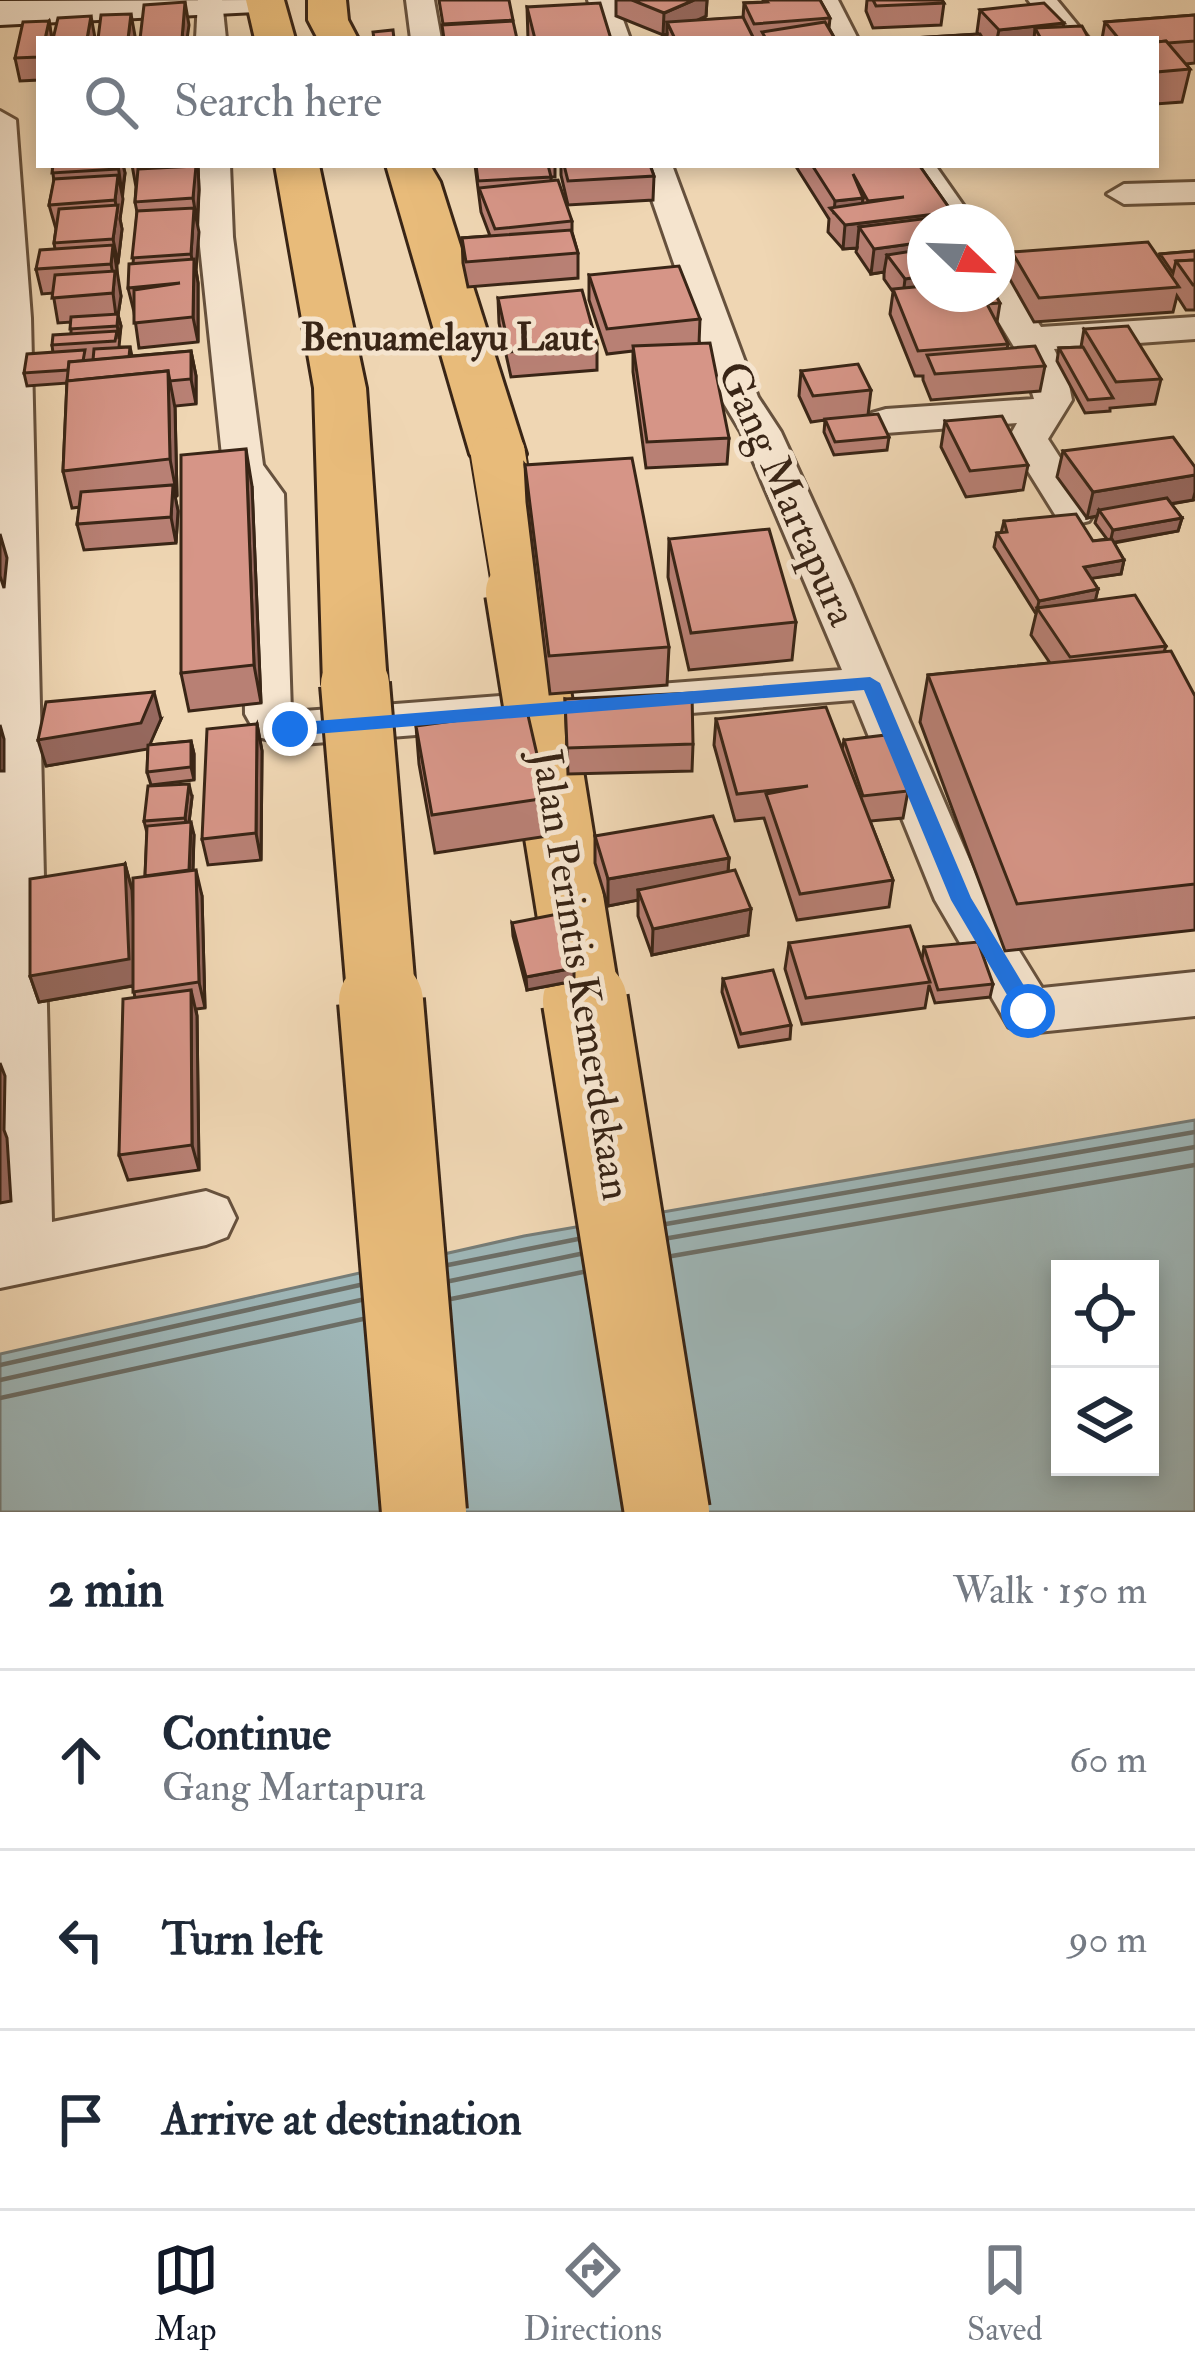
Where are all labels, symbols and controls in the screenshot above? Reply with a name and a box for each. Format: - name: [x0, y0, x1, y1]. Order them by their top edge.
- search box: [36, 36, 1159, 168]
- icon: search: [78, 69, 144, 135]
- text: Search here: [174, 74, 382, 130]
- north arrow: [907, 204, 1015, 312]
- district label: Benuamelayu Laut: [301, 313, 594, 362]
- street label: Gang Martapura: [706, 354, 869, 635]
- route end: [263, 702, 317, 756]
- street label: Jalan Perintis Kemerdekaan: [520, 745, 642, 1204]
- route start: [1001, 984, 1055, 1038]
- map controls: [1051, 1260, 1159, 1476]
- button: locate: [1051, 1260, 1159, 1368]
- button: layers: [1051, 1368, 1159, 1476]
- text: 2 min: [48, 1558, 164, 1622]
- text: Walk · 150 m: [953, 1566, 1147, 1615]
- text: Continue: [162, 1707, 331, 1763]
- icon: ahead: [48, 1727, 114, 1793]
- text: 60 m: [1069, 1735, 1147, 1784]
- text: Gang Martapura: [162, 1763, 425, 1812]
- icon: left: [48, 1907, 114, 1973]
- text: Turn left: [162, 1912, 323, 1968]
- text: 90 m: [1069, 1915, 1147, 1964]
- icon: arrive: [48, 2087, 114, 2153]
- text: Arrive at destination: [162, 2092, 522, 2148]
- tab: Map: [153, 2237, 219, 2350]
- tab: Directions: [524, 2237, 662, 2350]
- tab: Saved: [967, 2237, 1042, 2350]

